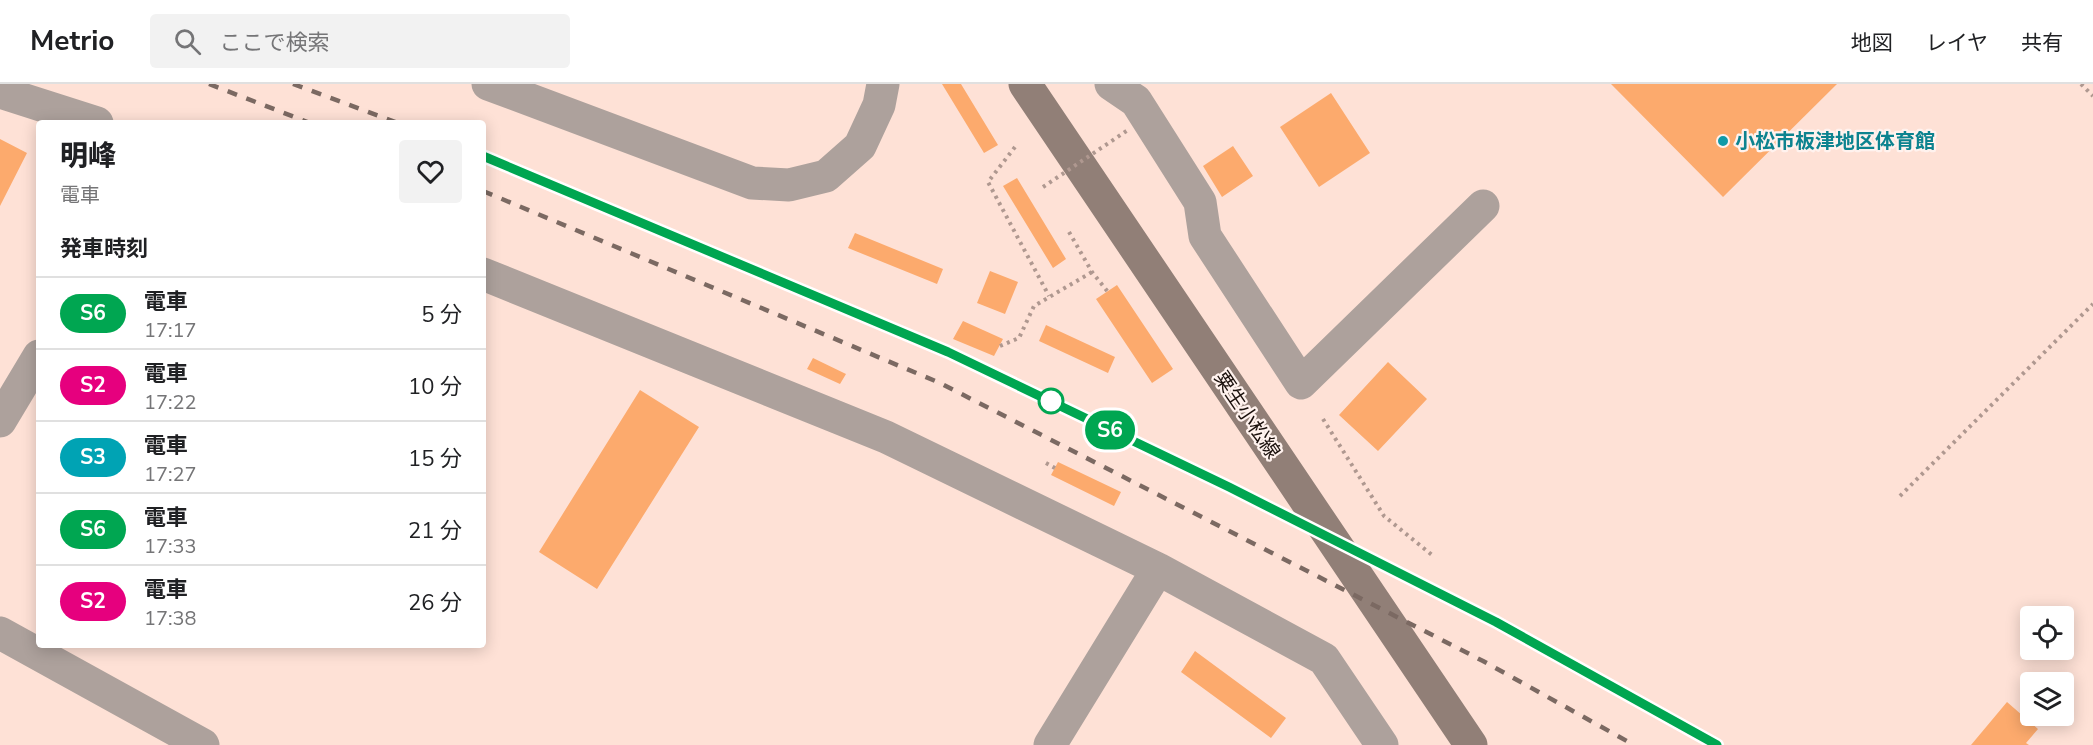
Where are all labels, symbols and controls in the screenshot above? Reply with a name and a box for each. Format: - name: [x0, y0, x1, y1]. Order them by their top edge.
- search box: [150, 14, 570, 68]
- text: Metrio: [30, 22, 114, 60]
- icon: search: [171, 25, 204, 58]
- text: ここで検索: [219, 28, 329, 58]
- text: 地図: [1851, 29, 1893, 57]
- text: レイヤ: [1926, 29, 1988, 57]
- text: 共有: [2021, 29, 2063, 57]
- place label: 小松市板津地区体育館: [1735, 128, 1935, 155]
- marker: 小松市板津地区体育館: [1716, 134, 1730, 148]
- text: 明峰: [60, 137, 116, 175]
- button: heart: [399, 140, 462, 203]
- text: 電車: [60, 182, 100, 209]
- text: 発車時刻: [60, 234, 148, 264]
- text: 電車: [144, 287, 188, 317]
- text: S6: [80, 299, 106, 327]
- text: 5 分: [421, 300, 462, 330]
- text: 17:17: [144, 317, 197, 344]
- text: 電車: [144, 359, 188, 389]
- street label: 粟生小松線: [1208, 366, 1286, 464]
- text: S2: [80, 371, 106, 399]
- text: 10 分: [408, 372, 462, 402]
- unlabelled marker: [1038, 388, 1064, 414]
- text: 17:22: [144, 389, 197, 416]
- line badge: S6: [1083, 410, 1137, 450]
- text: S6: [1097, 416, 1123, 444]
- text: 電車: [144, 431, 188, 461]
- text: S3: [80, 443, 106, 471]
- text: 15 分: [408, 444, 462, 474]
- text: 17:27: [144, 461, 197, 488]
- text: 電車: [144, 503, 188, 533]
- text: S6: [80, 515, 106, 543]
- text: 21 分: [408, 516, 462, 546]
- text: 17:33: [144, 533, 197, 560]
- text: 電車: [144, 575, 188, 605]
- text: S2: [80, 587, 106, 615]
- text: 26 分: [408, 588, 462, 618]
- text: 17:38: [144, 605, 197, 632]
- map controls: [2020, 606, 2074, 726]
- button: locate: [2020, 606, 2074, 660]
- button: layers: [2020, 672, 2074, 726]

